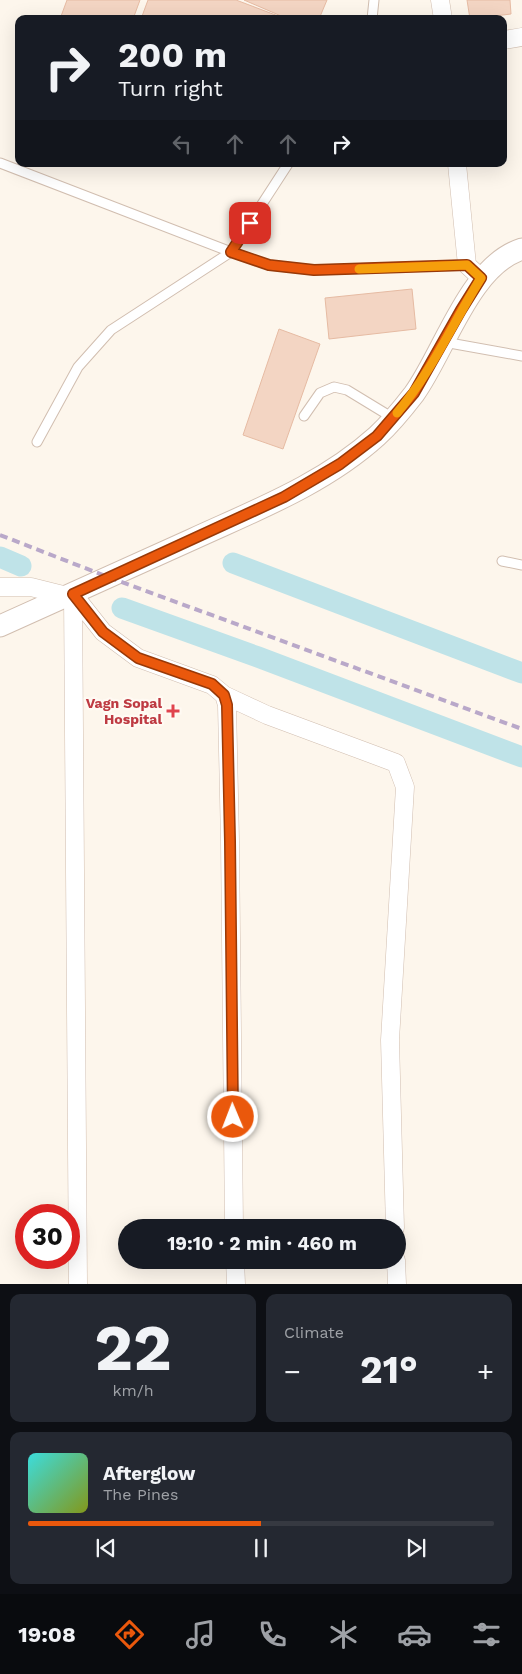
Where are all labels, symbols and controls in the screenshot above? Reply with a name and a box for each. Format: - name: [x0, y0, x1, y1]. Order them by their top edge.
- text: 200 m: [118, 34, 227, 76]
- icon: right: [35, 35, 100, 100]
- text: Turn right: [118, 76, 223, 101]
- icon: left: [168, 130, 196, 158]
- icon: ahead: [221, 130, 249, 158]
- icon: ahead: [274, 130, 302, 158]
- icon: right: [327, 130, 355, 158]
- pin: [229, 202, 271, 244]
- icon: arrive: [236, 209, 264, 237]
- place label: Vagn Sopal Hospital: [86, 695, 162, 727]
- marker: Vagn Sopal Hospital: [166, 704, 180, 718]
- position arrow: [206, 1090, 258, 1142]
- speed limit sign: 30: [15, 1204, 80, 1269]
- text: 19:10 · 2 min · 460 m: [167, 1232, 357, 1255]
- text: 22: [94, 1310, 172, 1386]
- text: Climate: [284, 1323, 344, 1342]
- text: 21°: [360, 1348, 418, 1392]
- text: −: [284, 1355, 301, 1388]
- text: +: [477, 1355, 494, 1388]
- text: km/h: [112, 1381, 154, 1400]
- text: Afterglow: [103, 1462, 195, 1485]
- text: The Pines: [103, 1485, 179, 1504]
- icon: previous: [92, 1534, 120, 1562]
- icon: pause: [247, 1534, 275, 1562]
- icon: next: [402, 1534, 430, 1562]
- icon: directions: [112, 1617, 147, 1652]
- icon: music: [183, 1617, 218, 1652]
- icon: phone: [255, 1617, 290, 1652]
- icon: climate: [326, 1617, 361, 1652]
- icon: car: [397, 1617, 432, 1652]
- icon: filters: [469, 1617, 504, 1652]
- text: 19:08: [18, 1622, 76, 1647]

